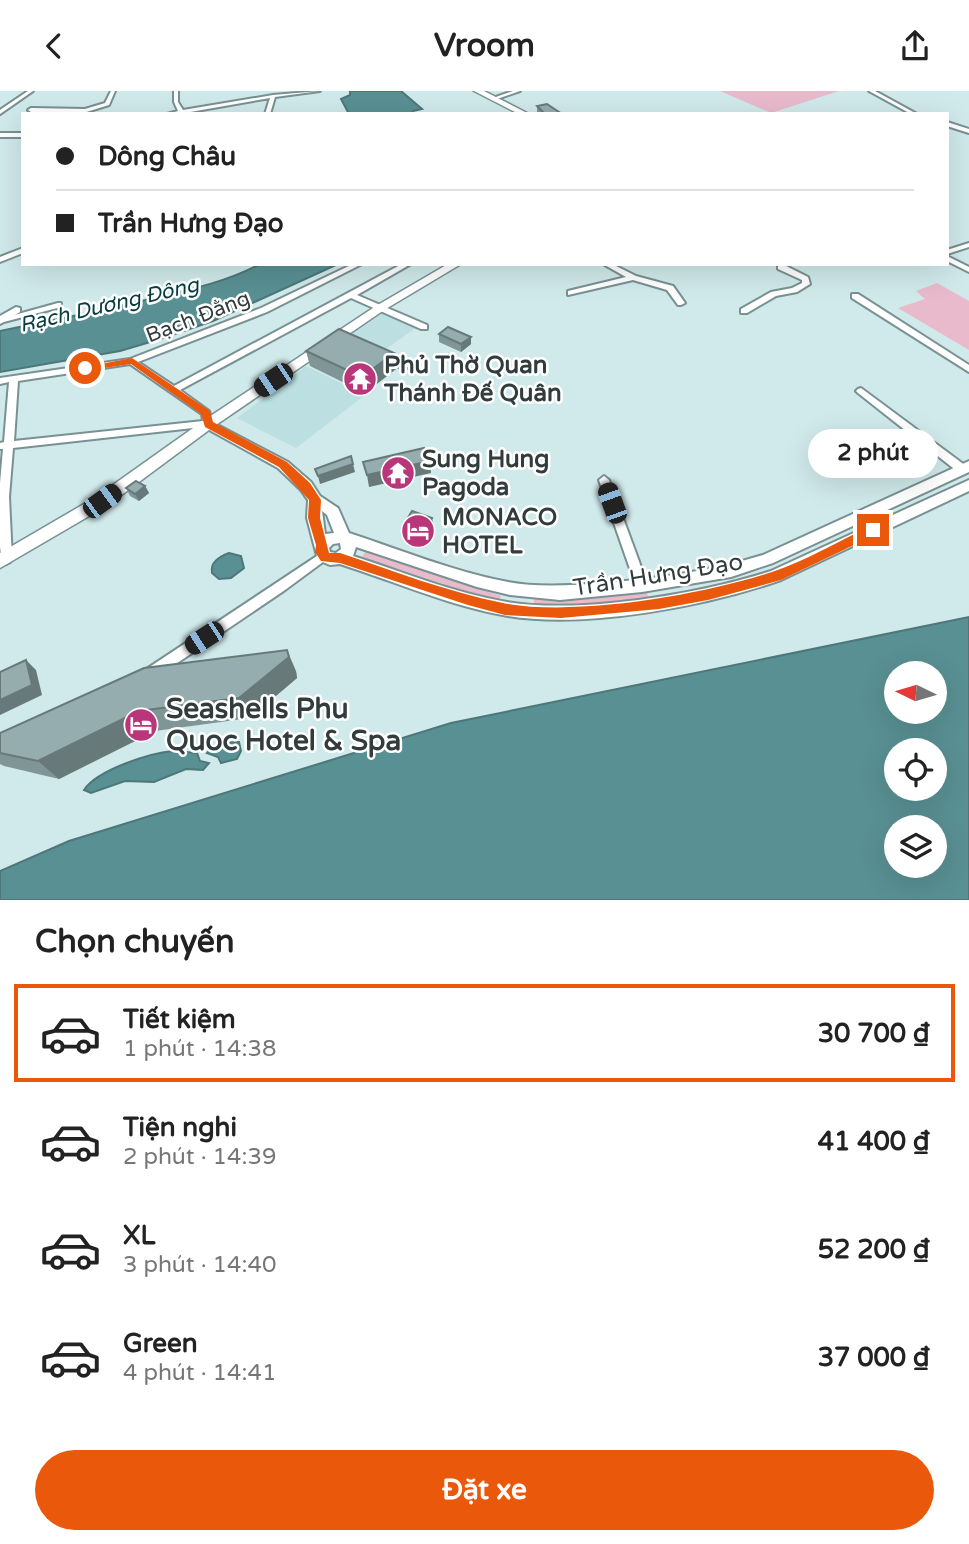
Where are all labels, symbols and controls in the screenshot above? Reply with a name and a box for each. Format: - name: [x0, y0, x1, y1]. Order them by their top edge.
- icon: back: [35, 27, 73, 65]
- text: Vroom: [434, 27, 535, 65]
- icon: share: [896, 27, 934, 65]
- text: Dông Châu: [98, 141, 236, 172]
- text: Trần Hưng Đạo: [98, 208, 284, 239]
- water label: Rạch Dương Đông: [17, 272, 203, 338]
- street label: Bạch Đằng: [142, 286, 254, 348]
- place label: Phủ Thờ Quan Thánh Đế Quân: [383, 351, 562, 408]
- route start: [69, 352, 101, 384]
- car: [250, 360, 297, 400]
- temple icon: Phủ Thờ Quan Thánh Đế Quân: [341, 360, 379, 398]
- callout: 2 phút: [808, 429, 938, 477]
- text: 2 phút: [837, 439, 909, 467]
- place label: Sung Hung Pagoda: [422, 445, 549, 502]
- temple icon: Sung Hung Pagoda: [379, 454, 417, 492]
- car: [79, 480, 126, 522]
- car: [595, 480, 630, 526]
- place label: MONACO HOTEL: [442, 503, 557, 560]
- hotel icon: MONACO HOTEL: [399, 512, 437, 550]
- route end: [857, 514, 889, 546]
- street label: Trần Hưng Đạo: [571, 547, 745, 603]
- car: [181, 618, 228, 658]
- north arrow: [884, 661, 947, 725]
- map controls: [884, 661, 947, 878]
- place label: Seashells Phu Quoc Hotel & Spa: [166, 692, 401, 758]
- hotel icon: Seashells Phu Quoc Hotel & Spa: [122, 706, 160, 744]
- button: locate: [884, 738, 947, 801]
- button: layers: [884, 815, 947, 878]
- text: Chọn chuyến: [35, 923, 234, 961]
- icon: car: [39, 1002, 102, 1065]
- text: Tiết kiệm: [123, 1004, 236, 1035]
- text: 30 700 ₫: [818, 1018, 930, 1049]
- text: 1 phút · 14:38: [123, 1035, 276, 1063]
- icon: car: [39, 1110, 102, 1173]
- text: Tiện nghi: [123, 1112, 237, 1143]
- text: 41 400 ₫: [818, 1126, 930, 1157]
- text: 2 phút · 14:39: [123, 1143, 276, 1171]
- icon: car: [39, 1218, 102, 1281]
- text: XL: [123, 1220, 155, 1251]
- text: 52 200 ₫: [818, 1234, 930, 1265]
- text: 3 phút · 14:40: [123, 1251, 276, 1279]
- icon: car: [39, 1326, 102, 1389]
- text: Green: [123, 1328, 198, 1359]
- text: 37 000 ₫: [818, 1342, 930, 1373]
- text: 4 phút · 14:41: [123, 1359, 276, 1387]
- button: Đặt xe: [35, 1450, 934, 1530]

